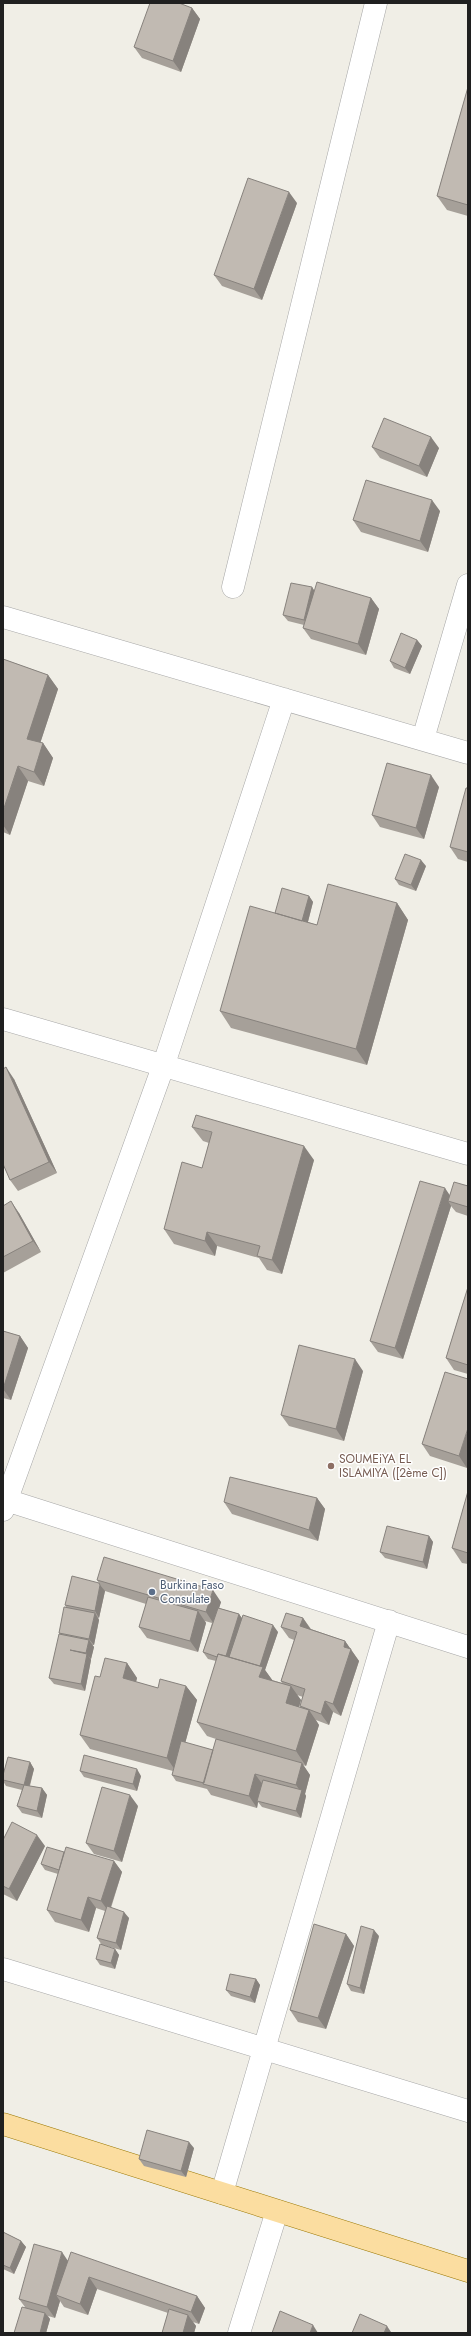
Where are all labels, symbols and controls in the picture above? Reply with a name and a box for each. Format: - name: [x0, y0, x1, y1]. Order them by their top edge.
- place label: SOUMEiYA EL ISLAMIYA ([2ème C]): [339, 1450, 447, 1482]
- marker: SOUMEiYA EL ISLAMIYA ([2ème C]): [326, 1461, 336, 1471]
- place label: Burkina Faso Consulate: [160, 1576, 224, 1608]
- marker: Burkina Faso Consulate: [147, 1587, 157, 1597]

